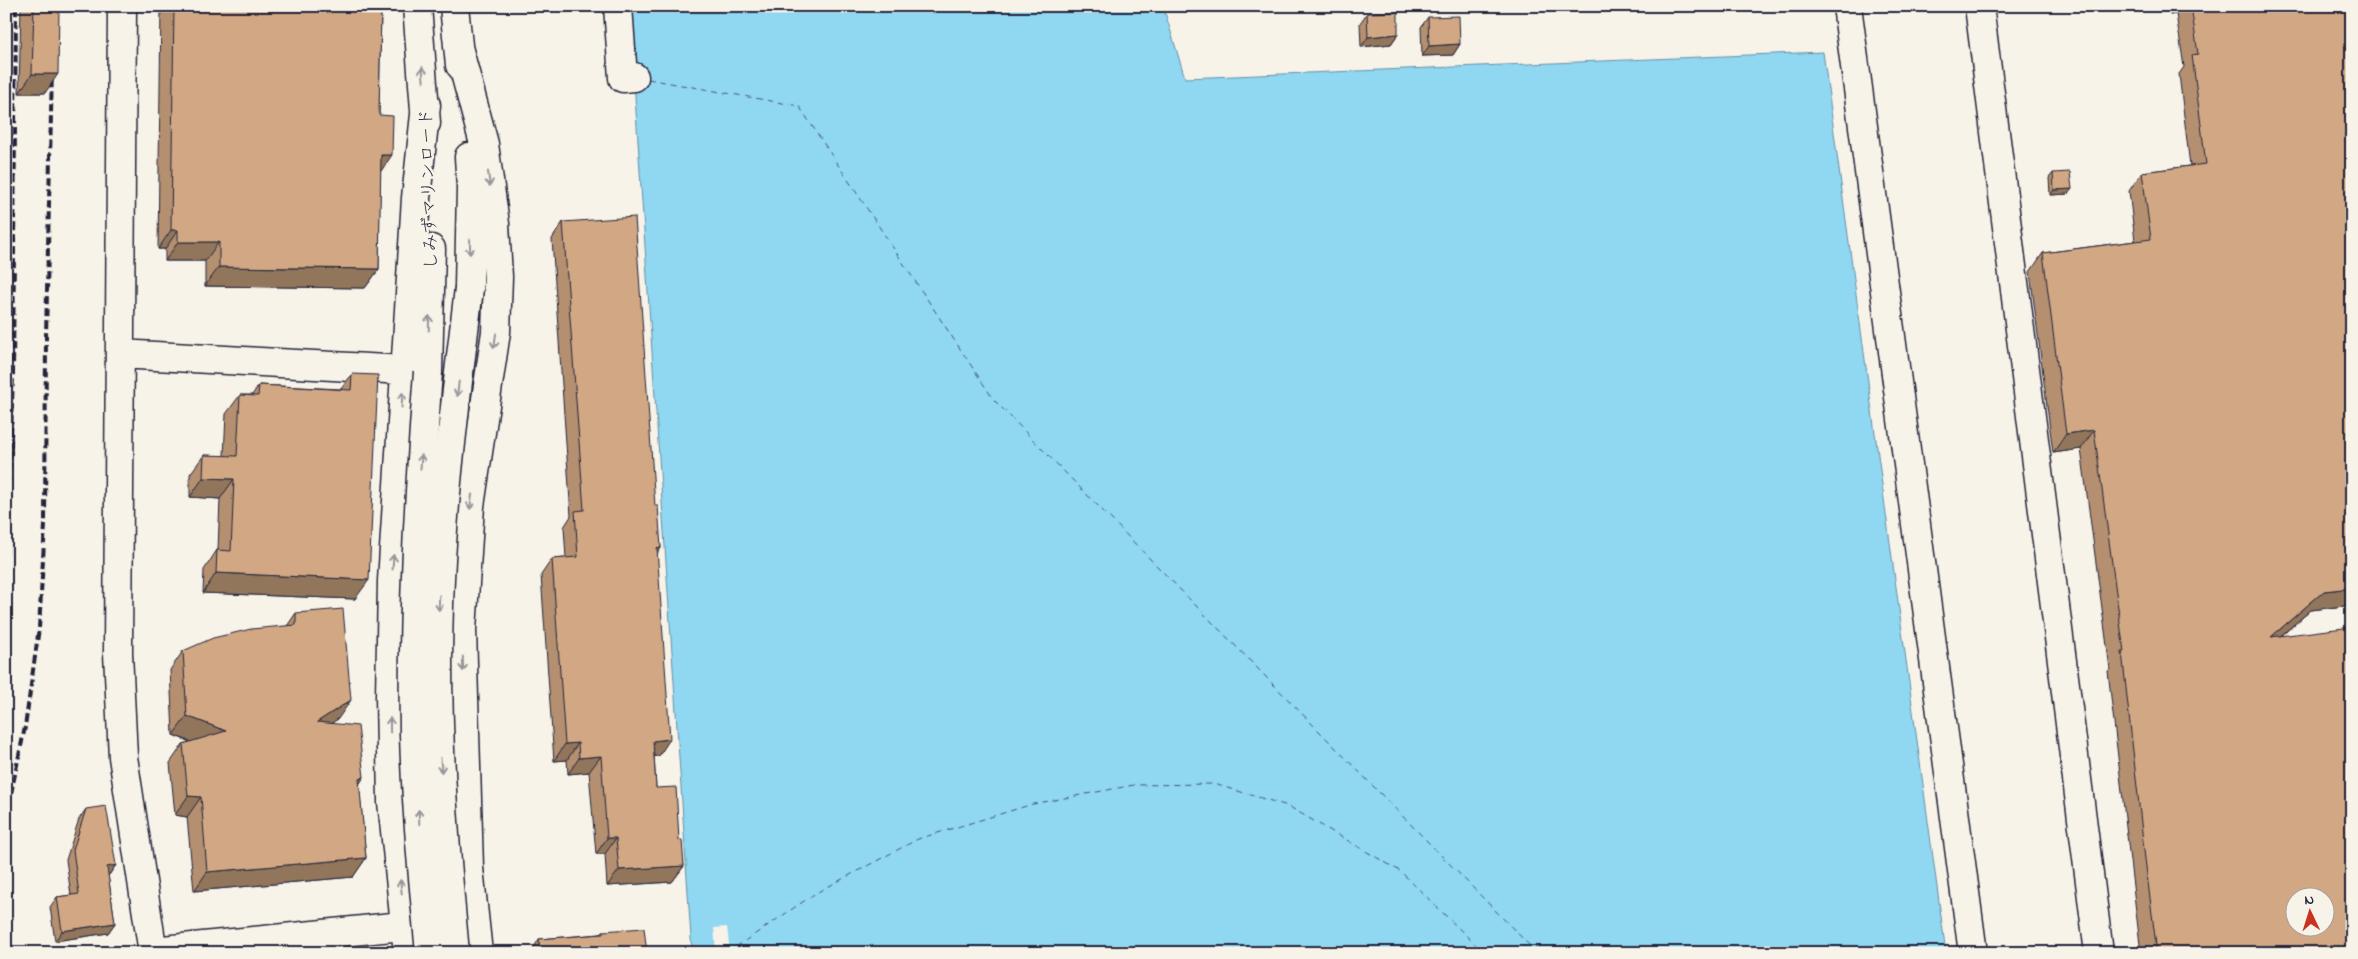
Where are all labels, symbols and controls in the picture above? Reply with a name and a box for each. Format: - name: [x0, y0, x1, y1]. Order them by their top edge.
- one-way arrow: [418, 66, 428, 82]
- street label: しみずマリンロード: [414, 108, 446, 270]
- one-way arrow: [484, 171, 494, 187]
- one-way arrow: [465, 238, 475, 254]
- one-way arrow: [424, 316, 434, 332]
- one-way arrow: [490, 333, 500, 349]
- one-way arrow: [453, 380, 463, 396]
- one-way arrow: [398, 392, 407, 408]
- one-way arrow: [417, 455, 426, 471]
- one-way arrow: [466, 494, 476, 510]
- one-way arrow: [389, 555, 398, 571]
- one-way arrow: [434, 594, 444, 610]
- one-way arrow: [458, 656, 468, 672]
- one-way arrow: [386, 717, 395, 733]
- one-way arrow: [436, 757, 445, 773]
- one-way arrow: [414, 809, 424, 825]
- one-way arrow: [396, 879, 406, 895]
- north arrow: [2286, 886, 2336, 936]
- text: N: [2304, 890, 2315, 911]

